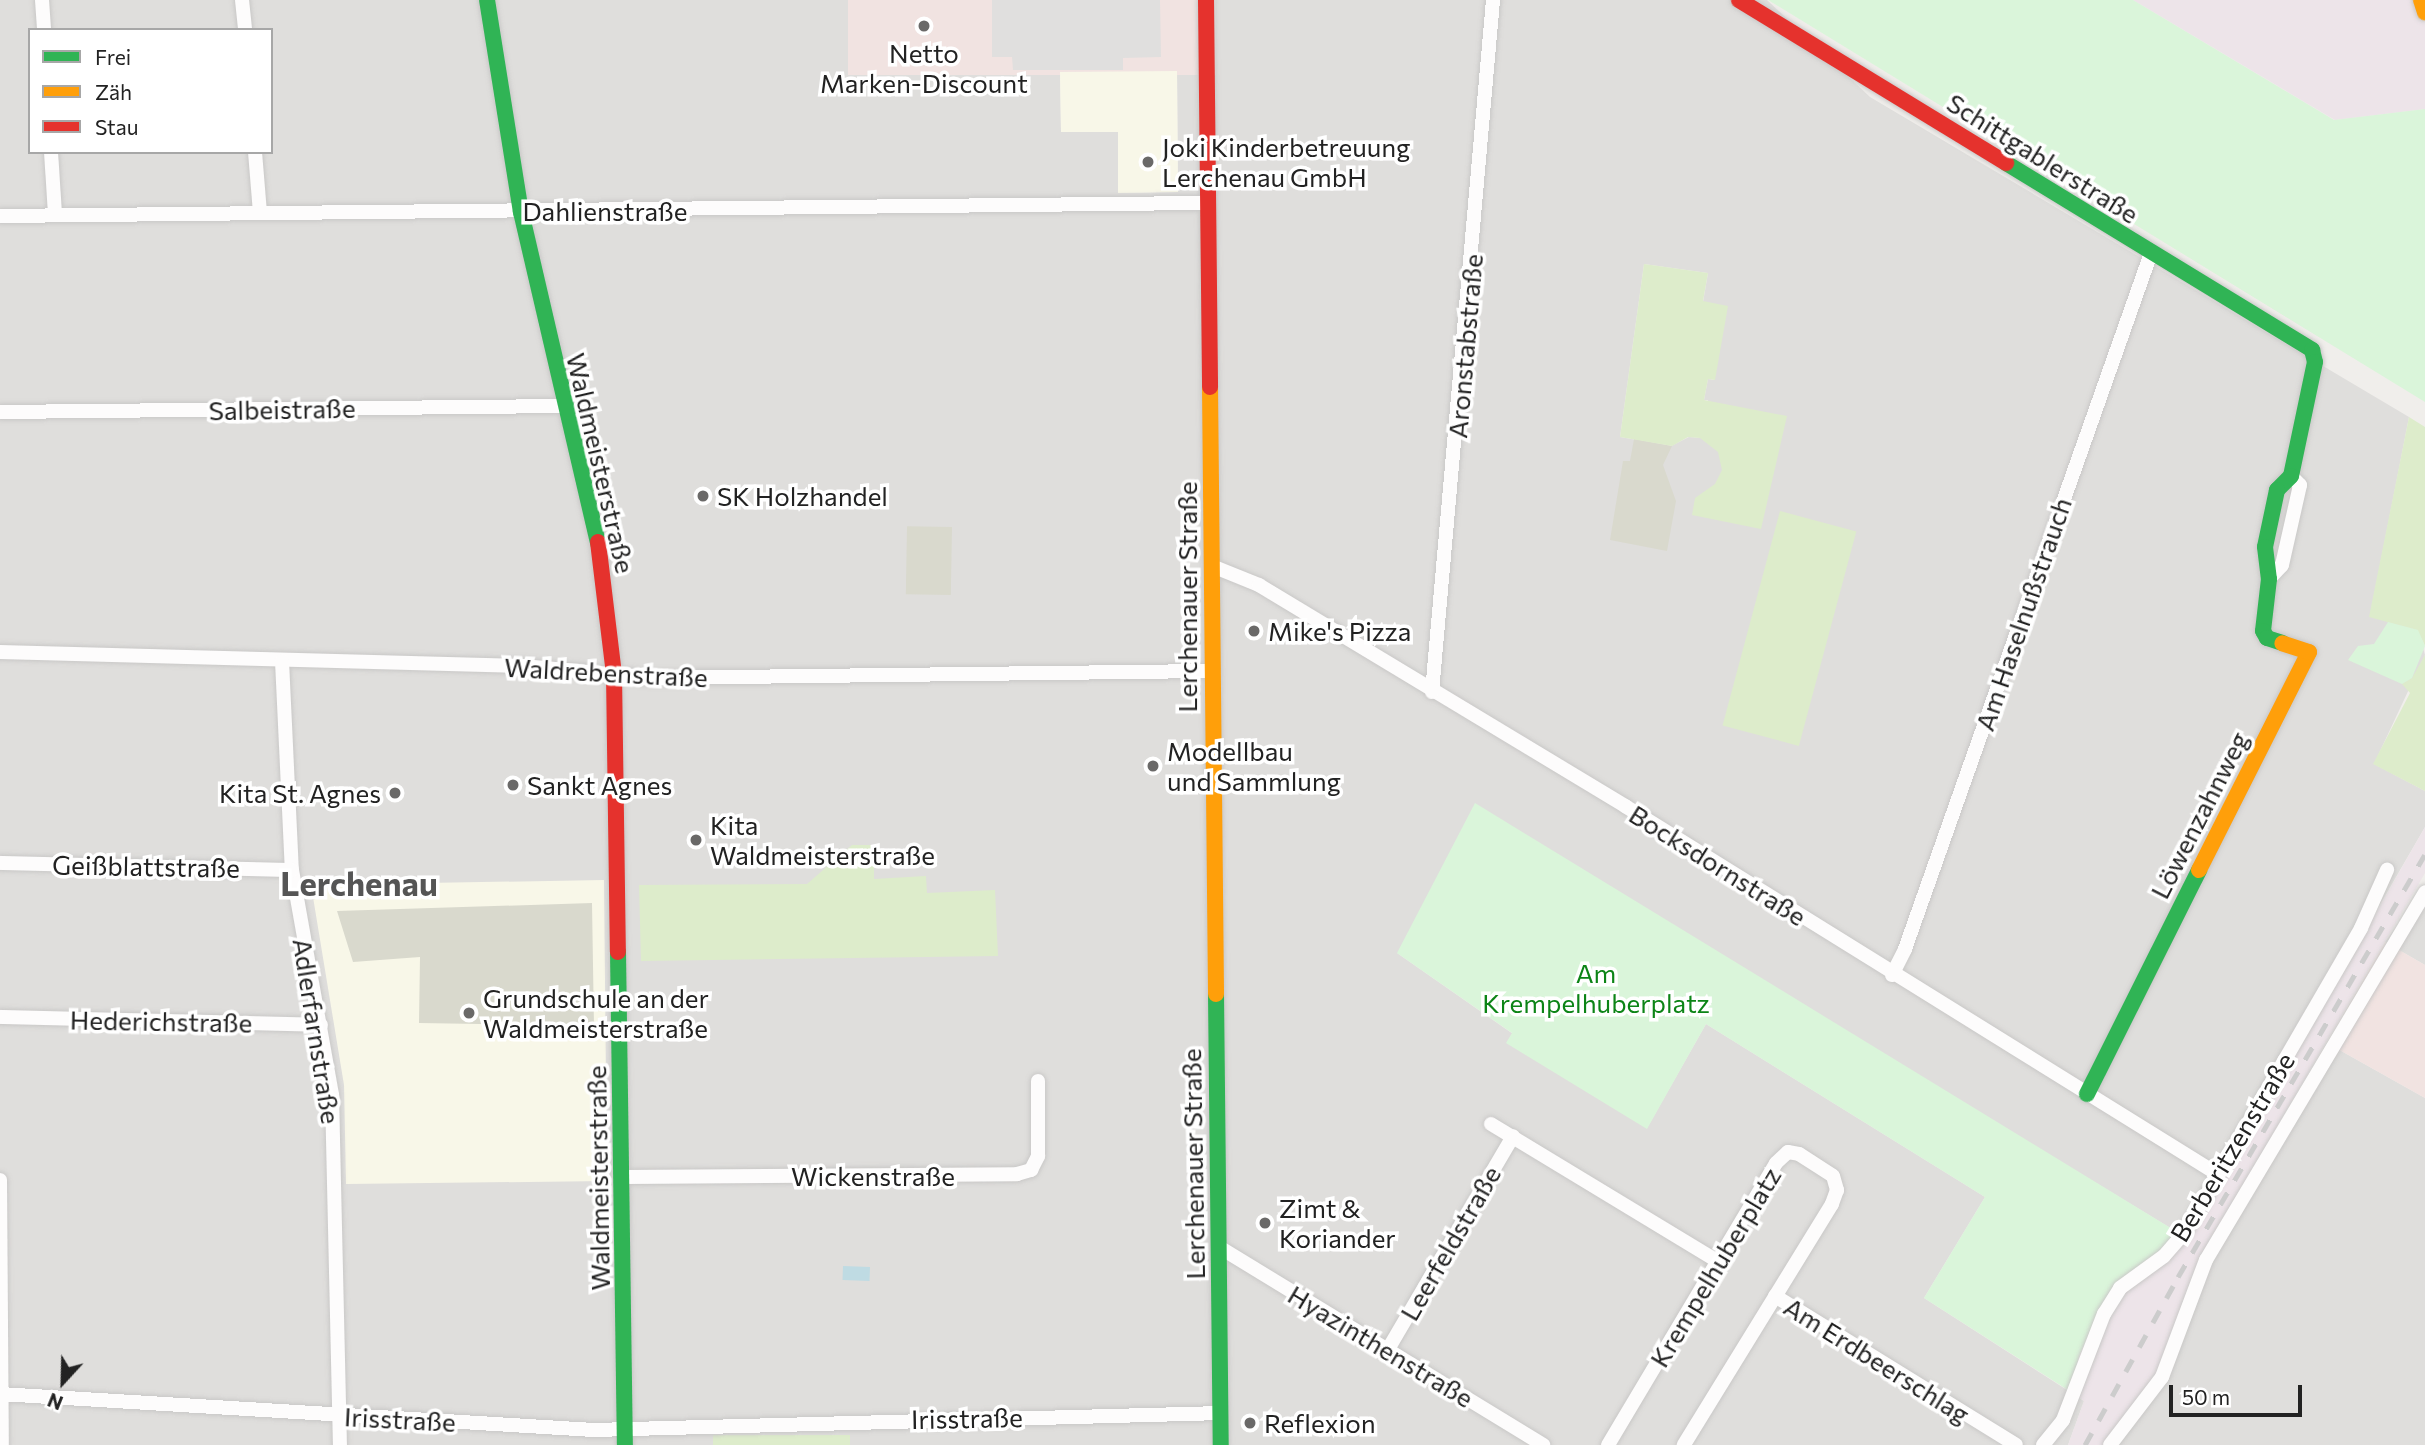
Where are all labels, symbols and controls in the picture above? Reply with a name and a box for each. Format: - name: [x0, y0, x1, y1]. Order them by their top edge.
- marker: Netto Marken-Discount: [916, 18, 932, 34]
- legend: [28, 28, 273, 154]
- place label: Netto Marken-Discount: [820, 37, 1028, 98]
- text: Frei: [95, 44, 131, 69]
- text: Zäh: [95, 79, 132, 104]
- street label: Schittgablerstraße: [1942, 87, 2144, 229]
- text: Stau: [95, 114, 138, 139]
- place label: Joki Kinderbetreuung Lerchenau GmbH: [1162, 131, 1410, 192]
- marker: Joki Kinderbetreuung Lerchenau GmbH: [1140, 154, 1156, 170]
- street label: Dahlienstraße: [522, 195, 688, 227]
- street label: Aronstabstraße: [1441, 252, 1489, 440]
- street label: Waldmeisterstraße: [560, 350, 642, 576]
- street label: Salbeistraße: [208, 392, 356, 426]
- place label: SK Holzhandel: [717, 480, 888, 512]
- street label: Lerchenauer Straße: [1171, 482, 1203, 712]
- marker: SK Holzhandel: [695, 488, 711, 504]
- street label: Am Haselnußstrauch: [1968, 493, 2078, 735]
- place label: Mike's Pizza: [1268, 615, 1411, 647]
- marker: Mike's Pizza: [1246, 623, 1262, 639]
- street label: Waldrebenstraße: [504, 651, 708, 693]
- street label: Löwenzahnweg: [2144, 726, 2254, 904]
- place label: Modellbau und Sammlung: [1167, 735, 1341, 796]
- marker: Modellbau und Sammlung: [1145, 758, 1161, 774]
- place label: Sankt Agnes: [527, 769, 672, 801]
- place label: Kita St. Agnes: [219, 777, 381, 809]
- marker: Sankt Agnes: [505, 777, 521, 793]
- marker: Kita St. Agnes: [387, 785, 403, 801]
- street label: Bocksdornstraße: [1624, 798, 1812, 932]
- place label: Kita Waldmeisterstraße: [710, 809, 935, 870]
- marker: Kita Waldmeisterstraße: [688, 832, 704, 848]
- street label: Geißblattstraße: [52, 849, 240, 883]
- district label: Lerchenau: [280, 863, 438, 903]
- street label: Adlerfarnstraße: [287, 936, 347, 1126]
- park label: Am Krempelhuberplatz: [1482, 957, 1710, 1018]
- place label: Grundschule an der Waldmeisterstraße: [483, 982, 709, 1044]
- street label: Hederichstraße: [70, 1004, 252, 1038]
- marker: Grundschule an der Waldmeisterstraße: [461, 1005, 477, 1021]
- street label: Berberitzenstraße: [2163, 1047, 2301, 1247]
- street label: Lerchenauer Straße: [1175, 1048, 1211, 1280]
- street label: Waldmeisterstraße: [580, 1065, 616, 1291]
- street label: Wickenstraße: [791, 1160, 955, 1192]
- street label: Leerfeldstraße: [1393, 1160, 1507, 1326]
- street label: Krempelhuberplatz: [1643, 1161, 1787, 1373]
- place label: Zimt & Koriander: [1279, 1192, 1396, 1254]
- marker: Zimt & Koriander: [1257, 1215, 1273, 1231]
- street label: Hyazinthenstraße: [1283, 1278, 1479, 1414]
- street label: Am Erdbeerschlag: [1779, 1290, 1975, 1430]
- north arrow: [28, 1347, 98, 1417]
- scale bar: [2173, 1372, 2306, 1416]
- text: 50 m: [2182, 1384, 2230, 1409]
- text: N: [44, 1389, 66, 1415]
- street label: Irisstraße: [343, 1400, 457, 1438]
- street label: Irisstraße: [911, 1401, 1023, 1435]
- place label: Reflexion: [1264, 1407, 1376, 1439]
- marker: Reflexion: [1242, 1415, 1258, 1431]

